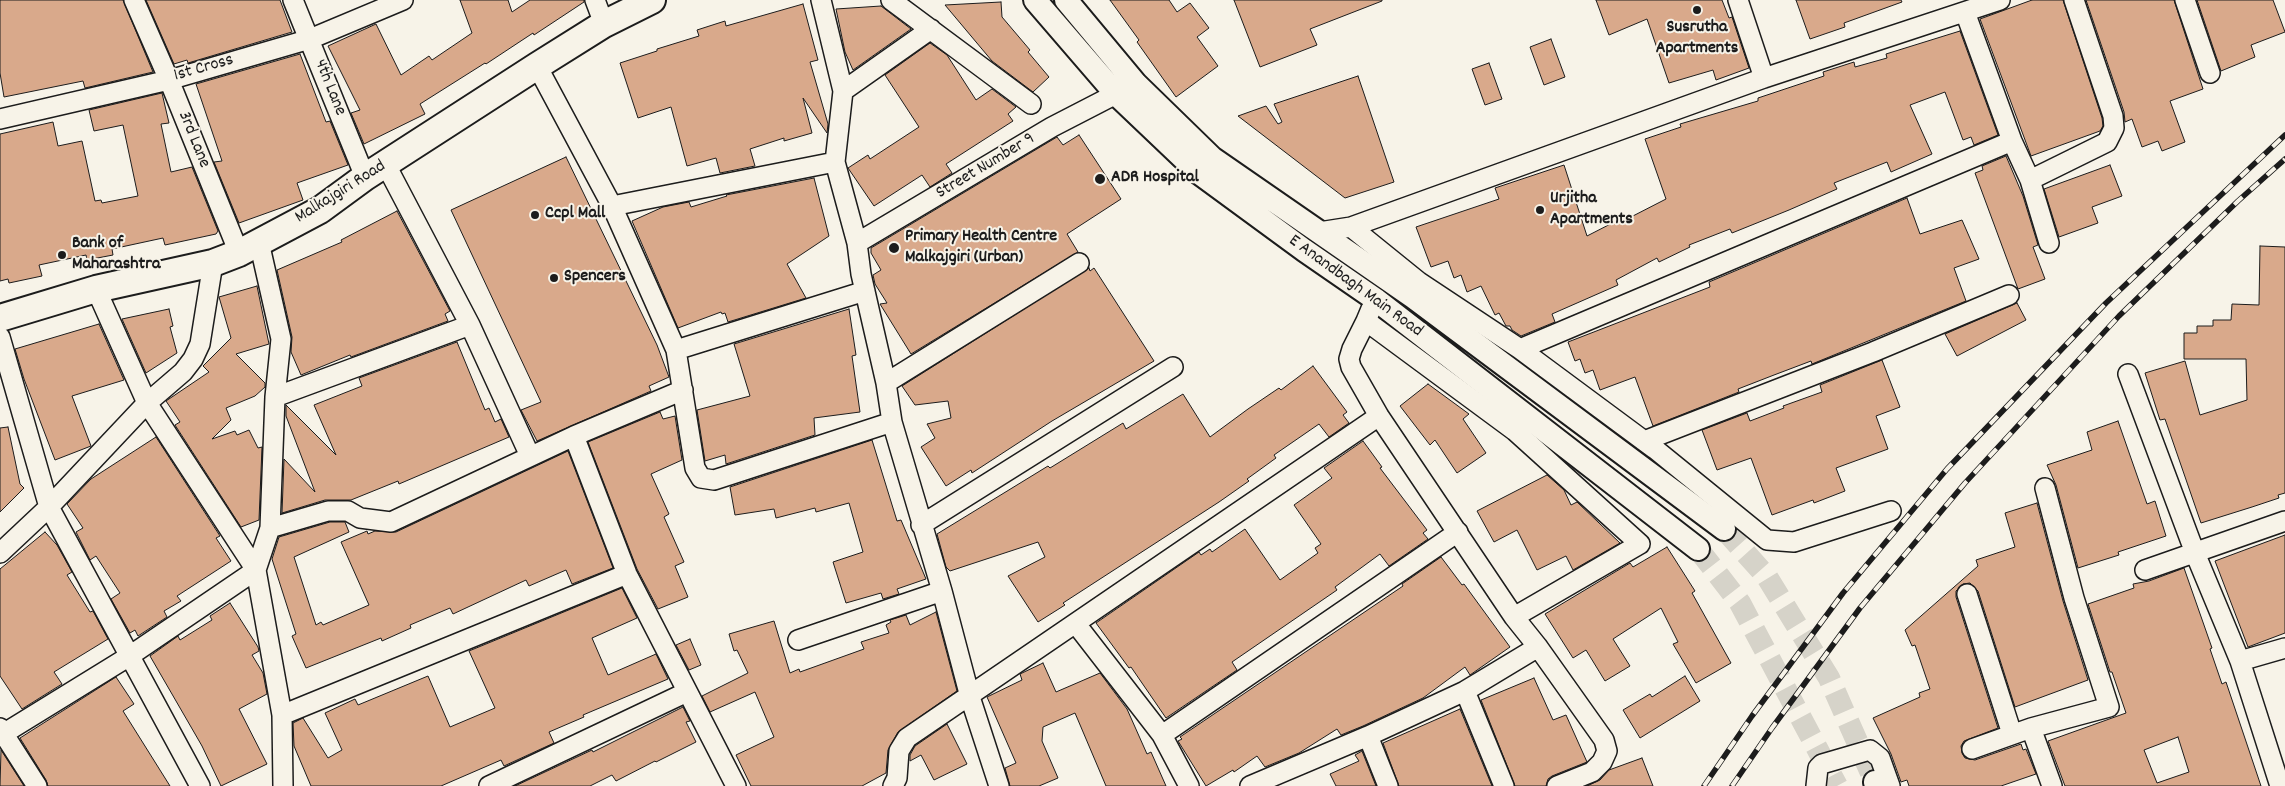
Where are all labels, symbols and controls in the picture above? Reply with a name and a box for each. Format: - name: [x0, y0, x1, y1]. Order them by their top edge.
- marker: Susrutha Apartments: [1691, 4, 1703, 16]
- place label: Susrutha Apartments: [1656, 18, 1738, 60]
- street label: 1st Cross: [172, 50, 236, 88]
- street label: 4th Lane: [308, 57, 350, 119]
- street label: 3rd Lane: [172, 108, 214, 172]
- street label: Street Number 9: [933, 129, 1039, 205]
- street label: Malkajgiri Road: [292, 157, 390, 229]
- place label: ADR Hospital: [1111, 168, 1199, 190]
- marker: ADR Hospital: [1093, 172, 1107, 186]
- place label: Urjitha Apartments: [1550, 189, 1633, 232]
- place label: Ccpl Mall: [545, 204, 605, 226]
- marker: Urjitha Apartments: [1534, 204, 1546, 216]
- marker: Ccpl Mall: [529, 209, 541, 221]
- place label: Primary Health Centre Malkajgiri (Urban): [905, 227, 1057, 270]
- street label: E Anandbagh Main Road: [1284, 231, 1426, 343]
- place label: Bank of Maharashtra: [72, 234, 160, 276]
- marker: Primary Health Centre Malkajgiri (Urban): [887, 241, 901, 255]
- marker: Bank of Maharashtra: [56, 249, 68, 261]
- place label: Spencers: [564, 267, 626, 289]
- marker: Spencers: [548, 272, 560, 284]

